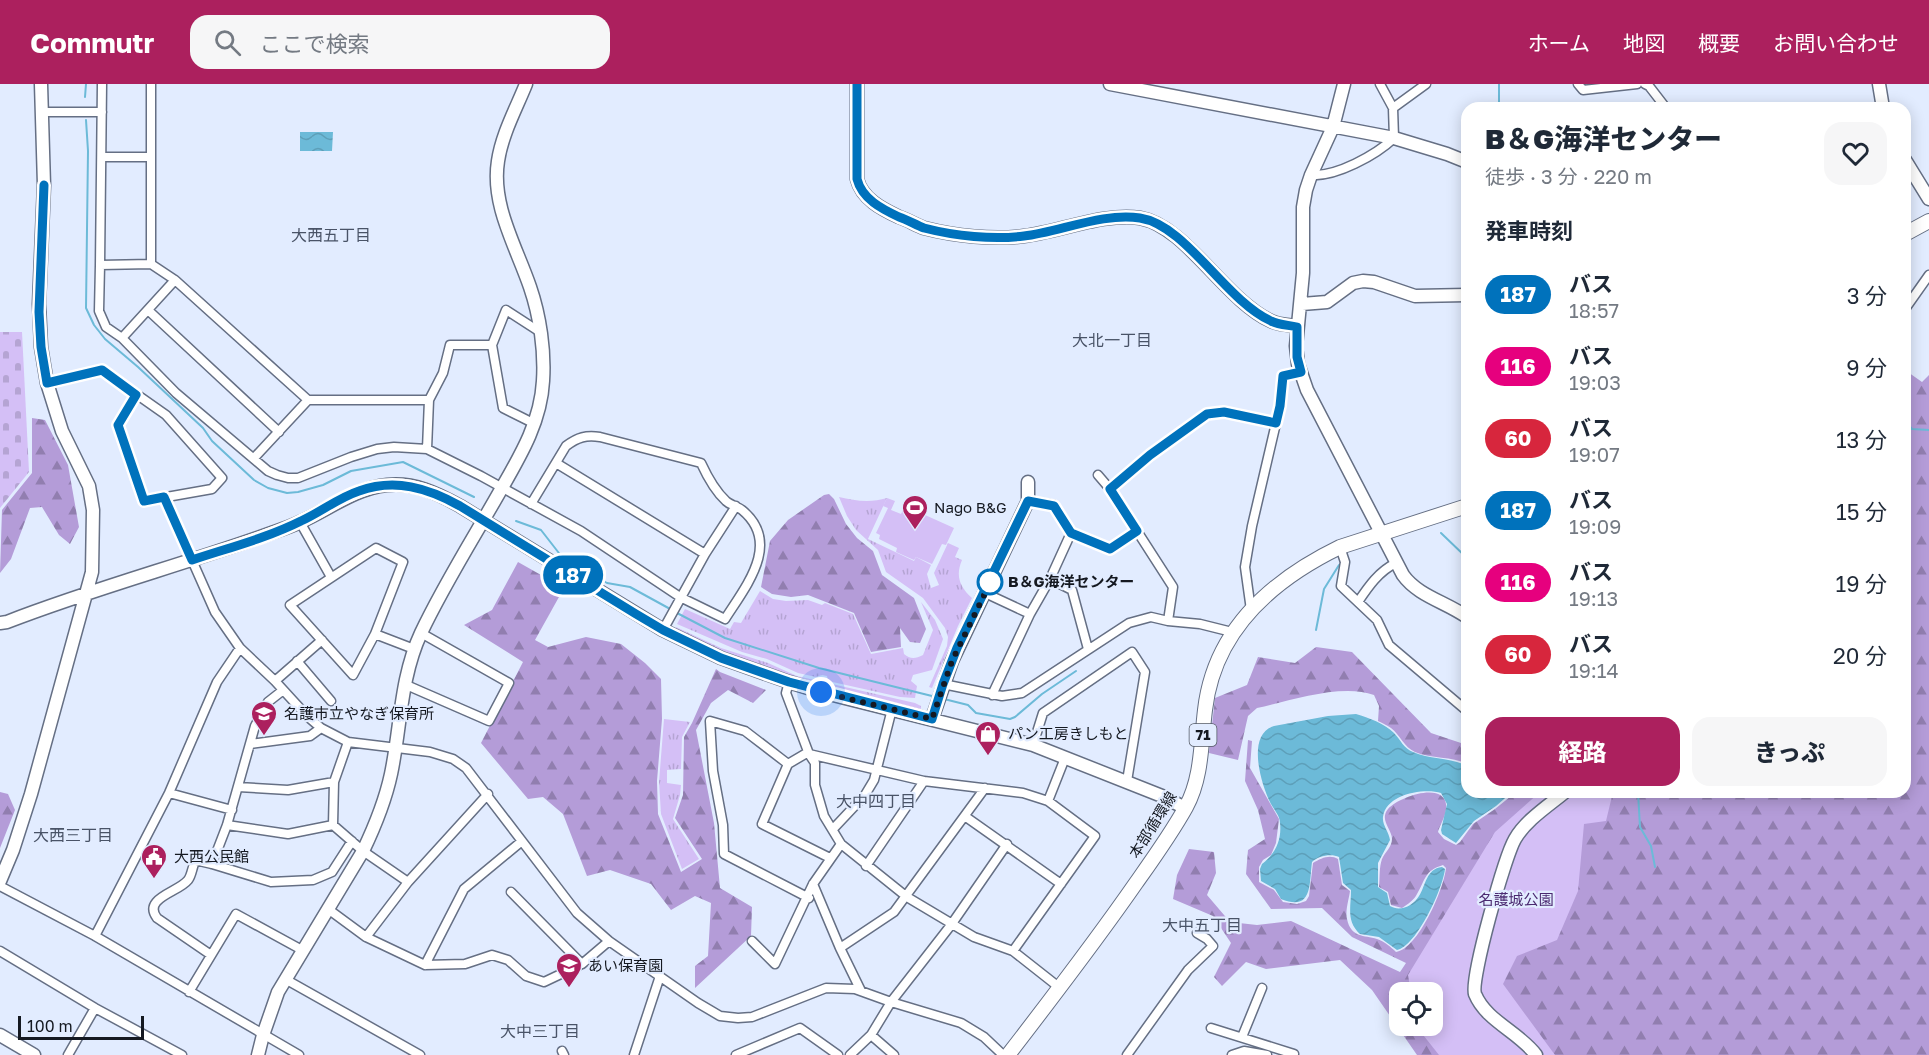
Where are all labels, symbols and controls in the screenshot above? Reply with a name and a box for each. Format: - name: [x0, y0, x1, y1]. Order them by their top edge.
- search box: [190, 15, 610, 69]
- text: Commutr: [30, 26, 154, 59]
- icon: search: [211, 26, 244, 59]
- text: ここで検索: [259, 30, 369, 57]
- text: ホーム: [1528, 30, 1590, 56]
- text: 地図: [1623, 30, 1665, 56]
- text: 概要: [1698, 30, 1740, 56]
- text: お問い合わせ: [1773, 30, 1899, 56]
- text: B＆G海洋センター: [1485, 122, 1722, 155]
- button: heart: [1824, 122, 1887, 185]
- text: 徒歩 · 3 分 · 220 m: [1485, 164, 1652, 188]
- text: 発車時刻: [1485, 217, 1573, 244]
- district label: 大西五丁目: [291, 225, 371, 245]
- text: バス: [1569, 270, 1613, 297]
- text: 187: [1500, 281, 1536, 307]
- text: 3 分: [1847, 282, 1887, 309]
- text: 18:57: [1569, 298, 1619, 322]
- district label: 大北一丁目: [1072, 330, 1152, 350]
- text: バス: [1569, 342, 1613, 369]
- text: 116: [1501, 353, 1535, 379]
- text: 9 分: [1846, 354, 1887, 381]
- text: 19:03: [1569, 370, 1621, 394]
- text: バス: [1569, 414, 1613, 441]
- text: 60: [1505, 425, 1532, 451]
- text: 13 分: [1836, 426, 1887, 453]
- text: 19:07: [1569, 442, 1620, 466]
- text: バス: [1569, 486, 1613, 513]
- sports icon: Nago B&G: [900, 493, 930, 531]
- text: 187: [1500, 497, 1536, 523]
- place label: Nago B&G: [934, 498, 1007, 516]
- text: 15 分: [1836, 498, 1887, 525]
- text: 19:09: [1569, 514, 1621, 538]
- line badge: 187: [538, 556, 608, 594]
- text: バス: [1569, 558, 1613, 585]
- text: 187: [555, 562, 591, 588]
- marker: B＆G海洋センター: [977, 569, 1003, 595]
- text: 116: [1501, 569, 1535, 595]
- text: 19 分: [1836, 570, 1887, 597]
- place label: B＆G海洋センター: [1008, 572, 1135, 590]
- text: 19:13: [1569, 586, 1618, 610]
- text: バス: [1569, 630, 1613, 657]
- text: 60: [1505, 641, 1532, 667]
- text: 20 分: [1833, 642, 1887, 669]
- text: 19:14: [1569, 658, 1619, 682]
- your location: [806, 677, 836, 707]
- school or university icon: 名護市立やなぎ保育所: [249, 699, 279, 737]
- place label: 名護市立やなぎ保育所: [284, 704, 434, 722]
- button: 経路: [1485, 717, 1680, 786]
- button: きっぷ: [1692, 717, 1887, 786]
- shop icon: パン工房きしもと: [973, 719, 1003, 757]
- place label: パン工房きしもと: [1008, 724, 1128, 742]
- road number: 71: [1190, 724, 1216, 746]
- street label: 本部循環線: [1125, 788, 1180, 861]
- district label: 大中四丁目: [836, 791, 916, 811]
- district label: 大西三丁目: [33, 825, 113, 845]
- public building icon: 大西公民館: [139, 842, 169, 880]
- place label: 大西公民館: [174, 847, 249, 865]
- park label: 名護城公園: [1478, 890, 1554, 908]
- district label: 大中五丁目: [1162, 915, 1242, 935]
- school or university icon: あい保育園: [554, 951, 584, 989]
- place label: あい保育園: [588, 956, 663, 974]
- map controls: [1389, 982, 1443, 1036]
- button: locate: [1389, 982, 1443, 1036]
- scale bar: [18, 1013, 144, 1040]
- text: 100 m: [27, 1016, 73, 1036]
- district label: 大中三丁目: [500, 1021, 580, 1041]

